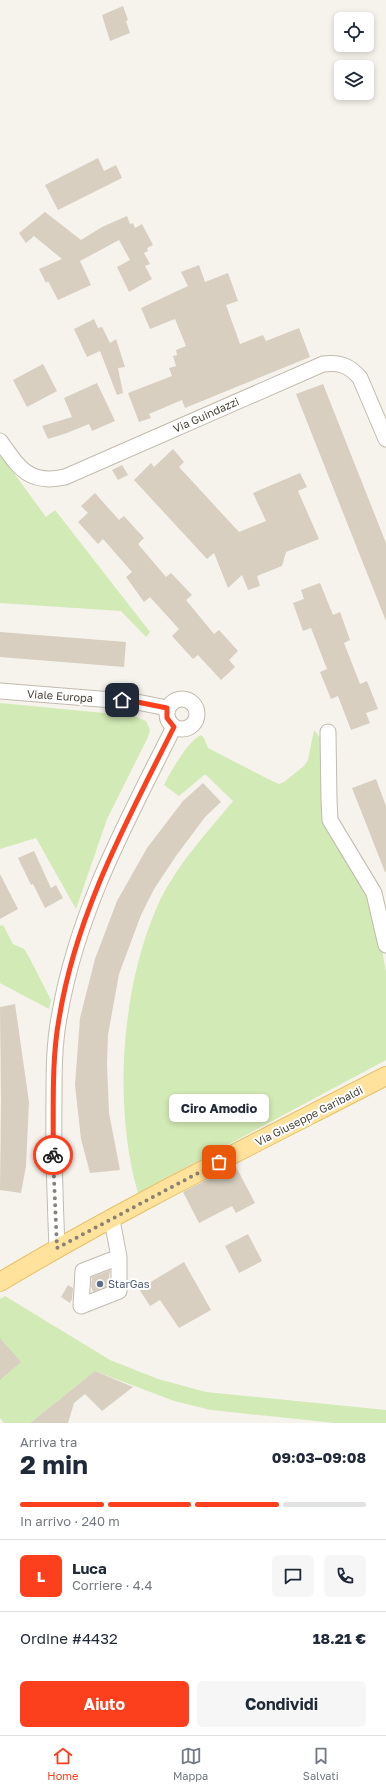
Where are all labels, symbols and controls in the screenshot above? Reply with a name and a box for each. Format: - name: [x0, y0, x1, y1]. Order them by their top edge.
- map controls: [334, 12, 374, 100]
- button: locate: [334, 12, 374, 52]
- button: layers: [334, 60, 374, 100]
- street label: Via Guindazzi: [171, 394, 241, 435]
- pin: [105, 683, 139, 717]
- street label: Viale Europa: [27, 687, 94, 704]
- icon: home: [111, 689, 133, 711]
- street label: Via Giuseppe Garibaldi: [253, 1083, 365, 1148]
- callout: Ciro Amodio: [169, 1094, 269, 1122]
- text: Ciro Amodio: [181, 1100, 257, 1116]
- courier: [33, 1135, 73, 1175]
- icon: bike: [42, 1144, 64, 1166]
- pin: [202, 1145, 236, 1179]
- icon: bag: [208, 1151, 230, 1173]
- place label: StarGas: [108, 1277, 150, 1290]
- marker: StarGas: [95, 1279, 105, 1289]
- text: Arriva tra: [20, 1434, 77, 1450]
- text: 09:03–09:08: [272, 1448, 366, 1466]
- text: 2 min: [20, 1449, 88, 1480]
- text: In arrivo · 240 m: [20, 1513, 120, 1529]
- button: chat: [272, 1555, 314, 1597]
- button: phone: [324, 1555, 366, 1597]
- text: Luca: [72, 1559, 107, 1577]
- text: L: [37, 1567, 45, 1585]
- text: Corriere · 4.4: [72, 1577, 152, 1593]
- text: Ordine #4432: [20, 1629, 118, 1647]
- text: 18.21 €: [313, 1629, 366, 1647]
- button: Aiuto: [20, 1681, 189, 1727]
- button: Condividi: [197, 1681, 366, 1727]
- tab: Home: [47, 1745, 78, 1782]
- tab: Mappa: [173, 1745, 208, 1782]
- tab: Salvati: [303, 1745, 339, 1782]

